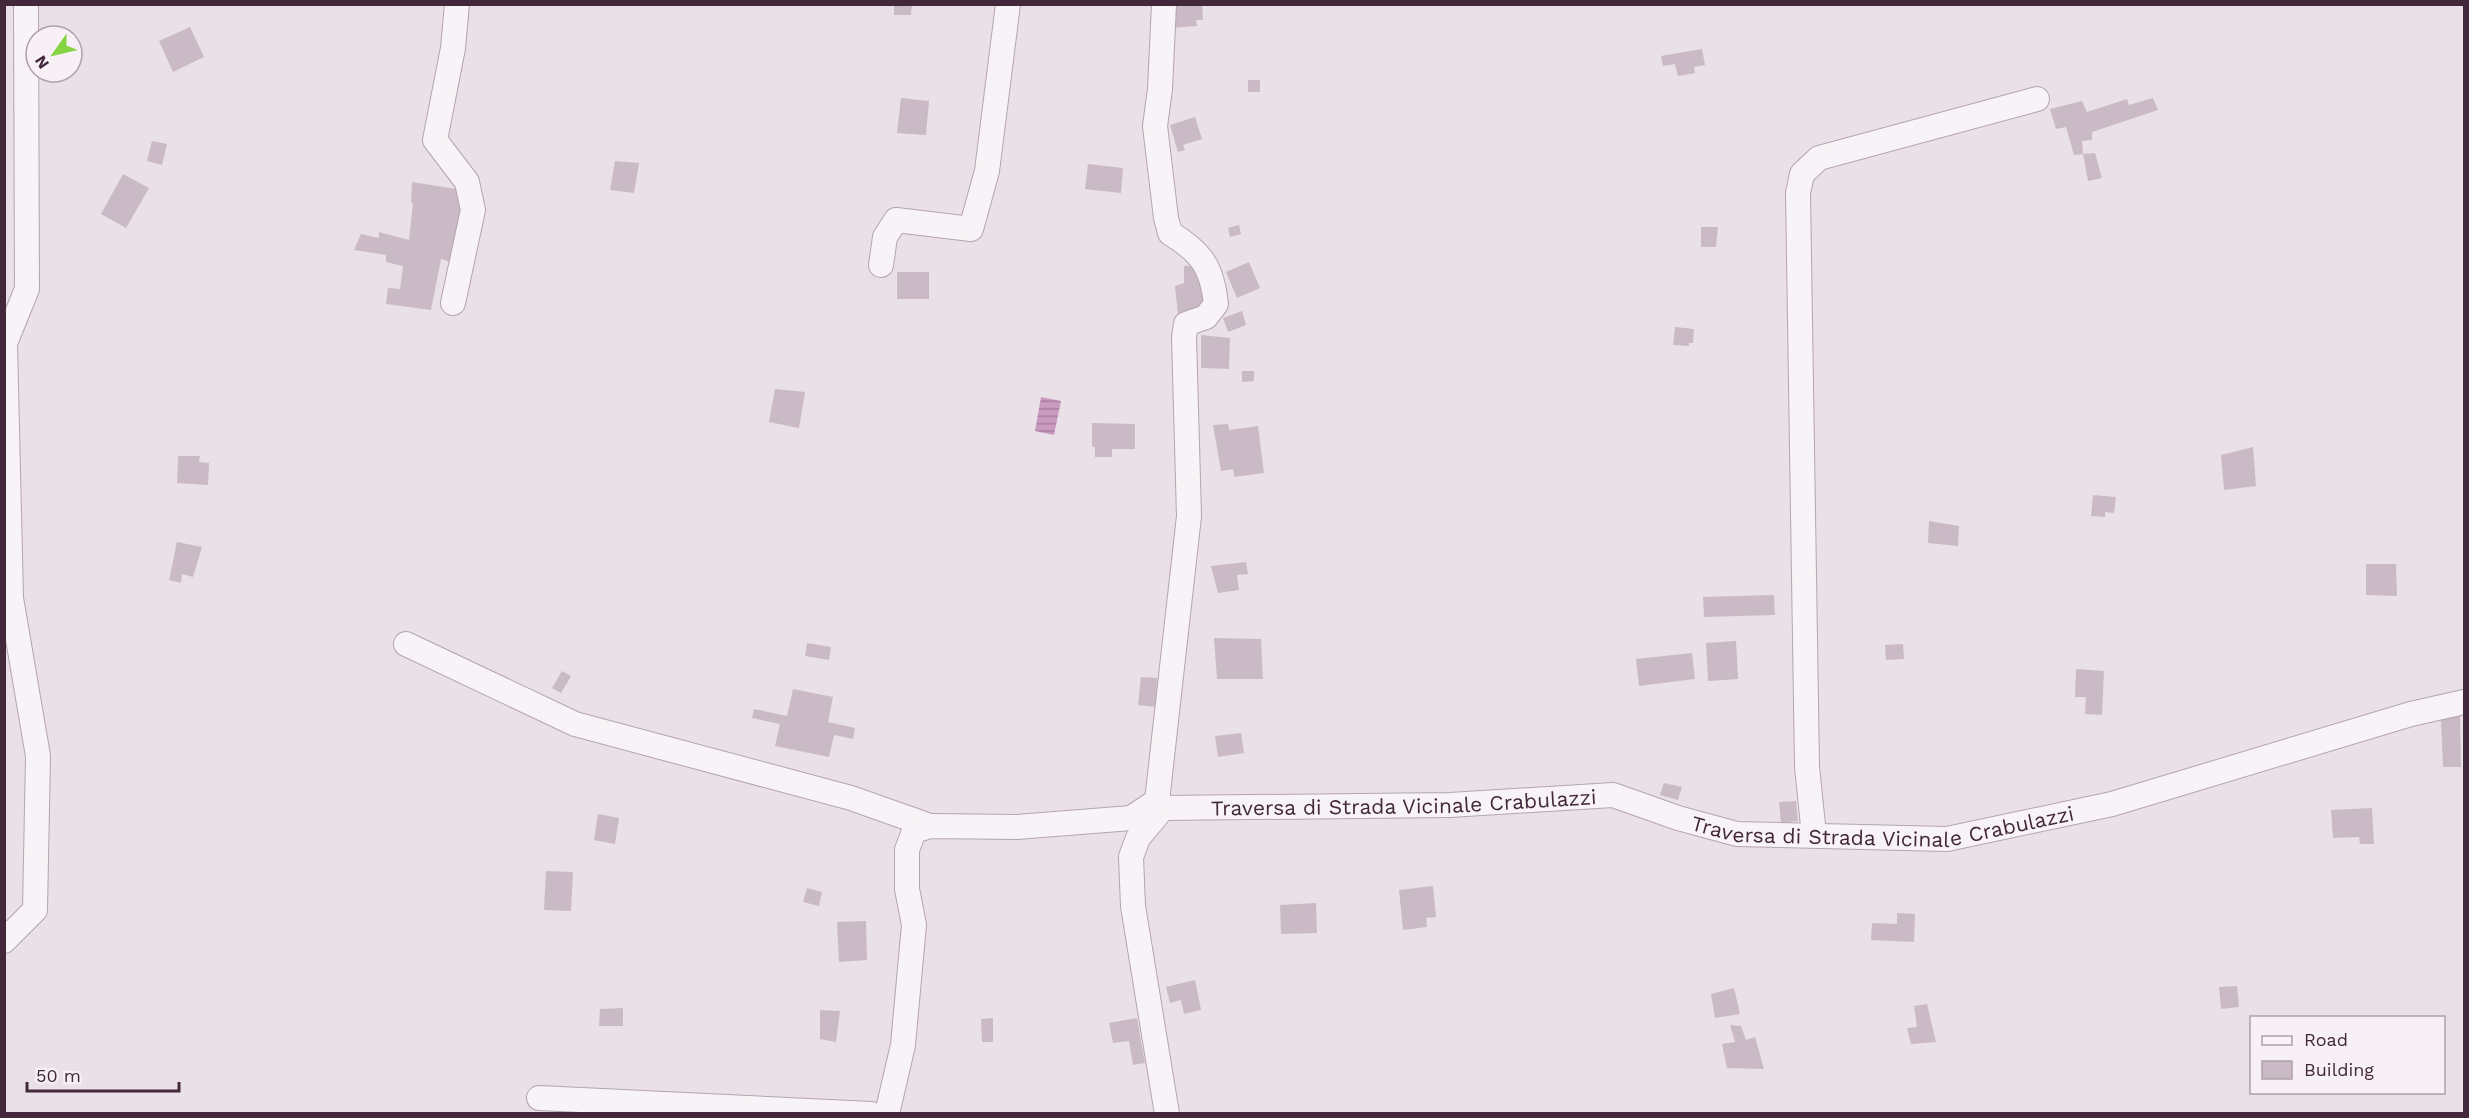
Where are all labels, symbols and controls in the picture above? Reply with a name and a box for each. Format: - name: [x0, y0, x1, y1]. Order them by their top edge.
- north arrow: [24, 24, 84, 84]
- text: N: [31, 52, 53, 72]
- street label: Traversa di Strada Vicinale Crabulazzi: [1211, 784, 1597, 820]
- street label: Traversa di Strada Vicinale Crabulazzi: [1689, 800, 2076, 852]
- legend: [2250, 1016, 2445, 1094]
- text: Road: [2304, 1029, 2348, 1050]
- scale bar: [27, 1055, 178, 1093]
- text: Building: [2304, 1059, 2374, 1080]
- text: 50 m: [36, 1065, 81, 1086]

